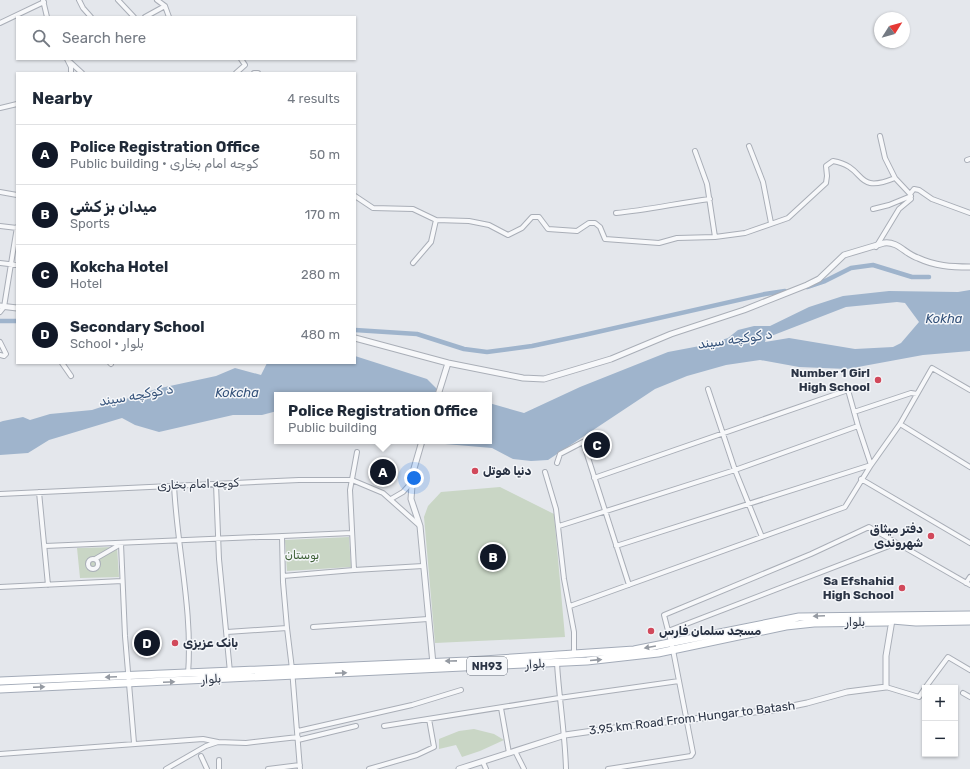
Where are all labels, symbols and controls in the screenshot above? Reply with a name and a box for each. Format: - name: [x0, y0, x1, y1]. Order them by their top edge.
- north arrow: [874, 12, 910, 48]
- search box: [16, 16, 356, 60]
- icon: search: [30, 27, 52, 49]
- text: Search here: [62, 29, 146, 47]
- text: Nearby: [32, 88, 93, 108]
- text: 4 results: [287, 91, 340, 106]
- text: Police Registration Office: [70, 138, 260, 156]
- text: A: [40, 147, 50, 162]
- text: 50 m: [309, 147, 340, 162]
- text: Public building · کوچه امام بخاری: [70, 156, 258, 171]
- text: میدان بز کشی: [70, 198, 157, 216]
- text: B: [40, 207, 50, 222]
- text: 170 m: [305, 207, 340, 222]
- text: Sports: [70, 216, 110, 231]
- text: Kokcha Hotel: [70, 258, 168, 276]
- text: C: [40, 267, 50, 282]
- text: 280 m: [301, 267, 340, 282]
- text: Hotel: [70, 276, 102, 291]
- water label: Kokha: [926, 311, 963, 326]
- text: Secondary School: [70, 318, 205, 336]
- water label: د کوکچه سیند: [697, 326, 774, 353]
- text: D: [40, 327, 50, 342]
- text: 480 m: [301, 327, 340, 342]
- text: School · بلوار: [70, 336, 144, 351]
- place label: Number 1 Girl High School: [791, 366, 870, 394]
- marker: Number 1 Girl High School: [873, 375, 883, 385]
- water label: د کوکچه سیند: [98, 381, 175, 410]
- water label: Kokcha: [215, 385, 259, 400]
- popup: [274, 392, 492, 444]
- text: Police Registration Office: [288, 402, 478, 420]
- text: Public building: [288, 420, 377, 435]
- pin: C: [584, 430, 610, 460]
- pin: A: [370, 457, 396, 487]
- place label: دنیا هوتل: [483, 464, 531, 478]
- marker: دنیا هوتل: [470, 466, 480, 476]
- your location: [404, 468, 424, 488]
- street label: کوچه امام بخاری: [157, 476, 240, 494]
- place label: دفتر میثاق شهروندی: [870, 522, 923, 550]
- marker: دفتر میثاق شهروندی: [926, 531, 936, 541]
- pin: B: [480, 542, 506, 572]
- park label: بوستان: [285, 548, 319, 563]
- place label: Sa Efshahid High School: [823, 574, 894, 602]
- marker: Sa Efshahid High School: [897, 583, 907, 593]
- one-way arrow: [812, 613, 825, 619]
- street label: بلوار: [844, 615, 865, 630]
- place label: مسجد سلمان فارس: [659, 624, 761, 638]
- marker: مسجد سلمان فارس: [646, 626, 656, 636]
- pin: D: [134, 628, 160, 658]
- place label: بانک عزیزی: [183, 636, 238, 650]
- marker: بانک عزیزی: [170, 638, 180, 648]
- one-way arrow: [644, 644, 656, 650]
- street label: بلوار: [523, 656, 546, 673]
- road number: NH93: [467, 657, 507, 675]
- one-way arrow: [590, 657, 602, 664]
- one-way arrow: [445, 658, 457, 665]
- one-way arrow: [335, 670, 348, 676]
- street label: بلوار: [199, 671, 222, 688]
- one-way arrow: [105, 674, 117, 681]
- one-way arrow: [163, 679, 176, 685]
- one-way arrow: [33, 684, 46, 690]
- map controls: [922, 685, 958, 757]
- button: +: [922, 685, 958, 721]
- street label: 3.95 km Road From Hungar to Batash: [588, 698, 796, 738]
- button: −: [922, 721, 958, 757]

